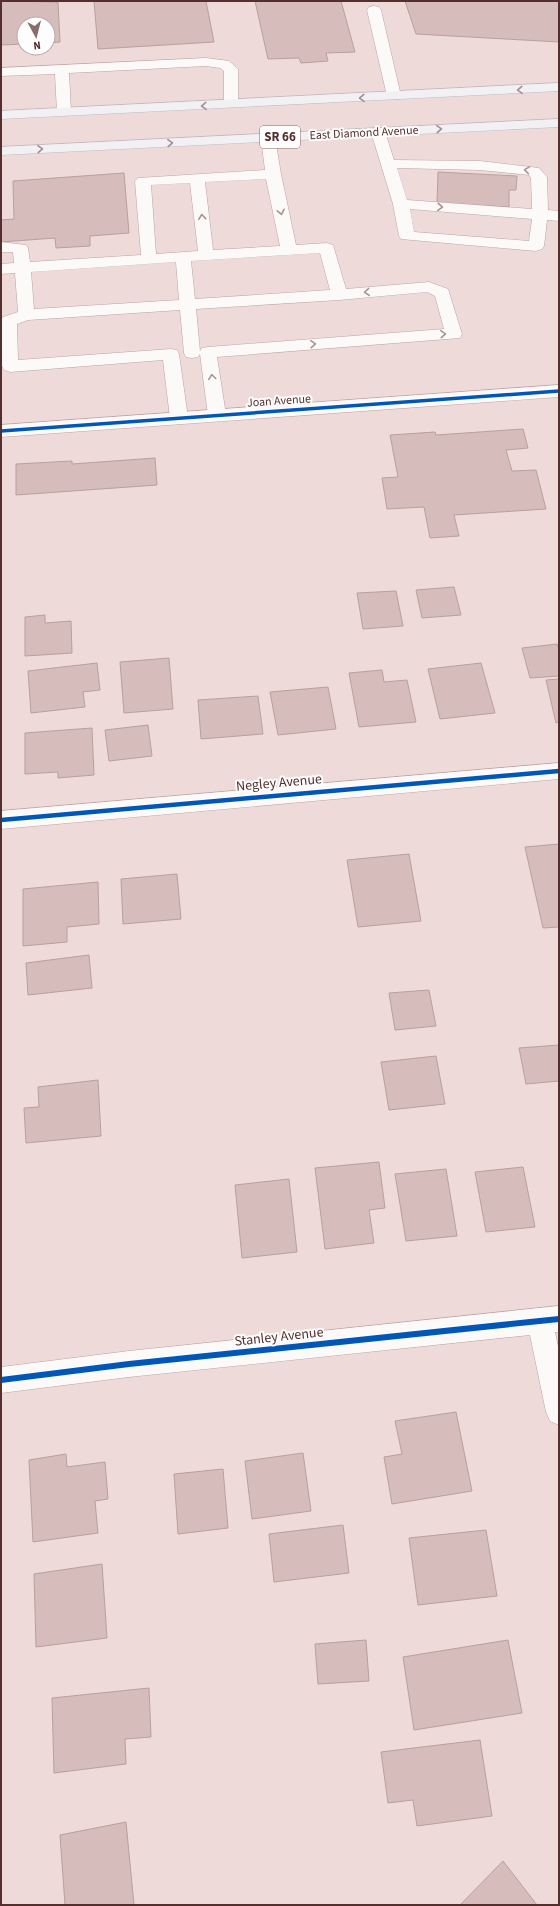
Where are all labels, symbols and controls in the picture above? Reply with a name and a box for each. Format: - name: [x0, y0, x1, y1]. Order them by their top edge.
- north arrow: [16, 16, 56, 56]
- text: N: [33, 38, 42, 53]
- one-way arrow: [517, 85, 523, 94]
- one-way arrow: [359, 94, 365, 102]
- one-way arrow: [201, 101, 207, 110]
- street label: East Diamond Avenue: [309, 122, 419, 144]
- one-way arrow: [436, 125, 442, 133]
- road number: SR 66: [260, 126, 300, 148]
- one-way arrow: [167, 138, 173, 147]
- one-way arrow: [37, 144, 43, 153]
- one-way arrow: [524, 166, 530, 175]
- one-way arrow: [437, 203, 443, 212]
- one-way arrow: [277, 209, 285, 215]
- one-way arrow: [198, 214, 207, 220]
- one-way arrow: [364, 288, 370, 297]
- one-way arrow: [440, 330, 446, 339]
- one-way arrow: [310, 340, 316, 349]
- one-way arrow: [207, 374, 216, 380]
- street label: Joan Avenue: [246, 390, 312, 412]
- street label: Negley Avenue: [235, 769, 323, 797]
- street label: Stanley Avenue: [234, 1322, 325, 1352]

